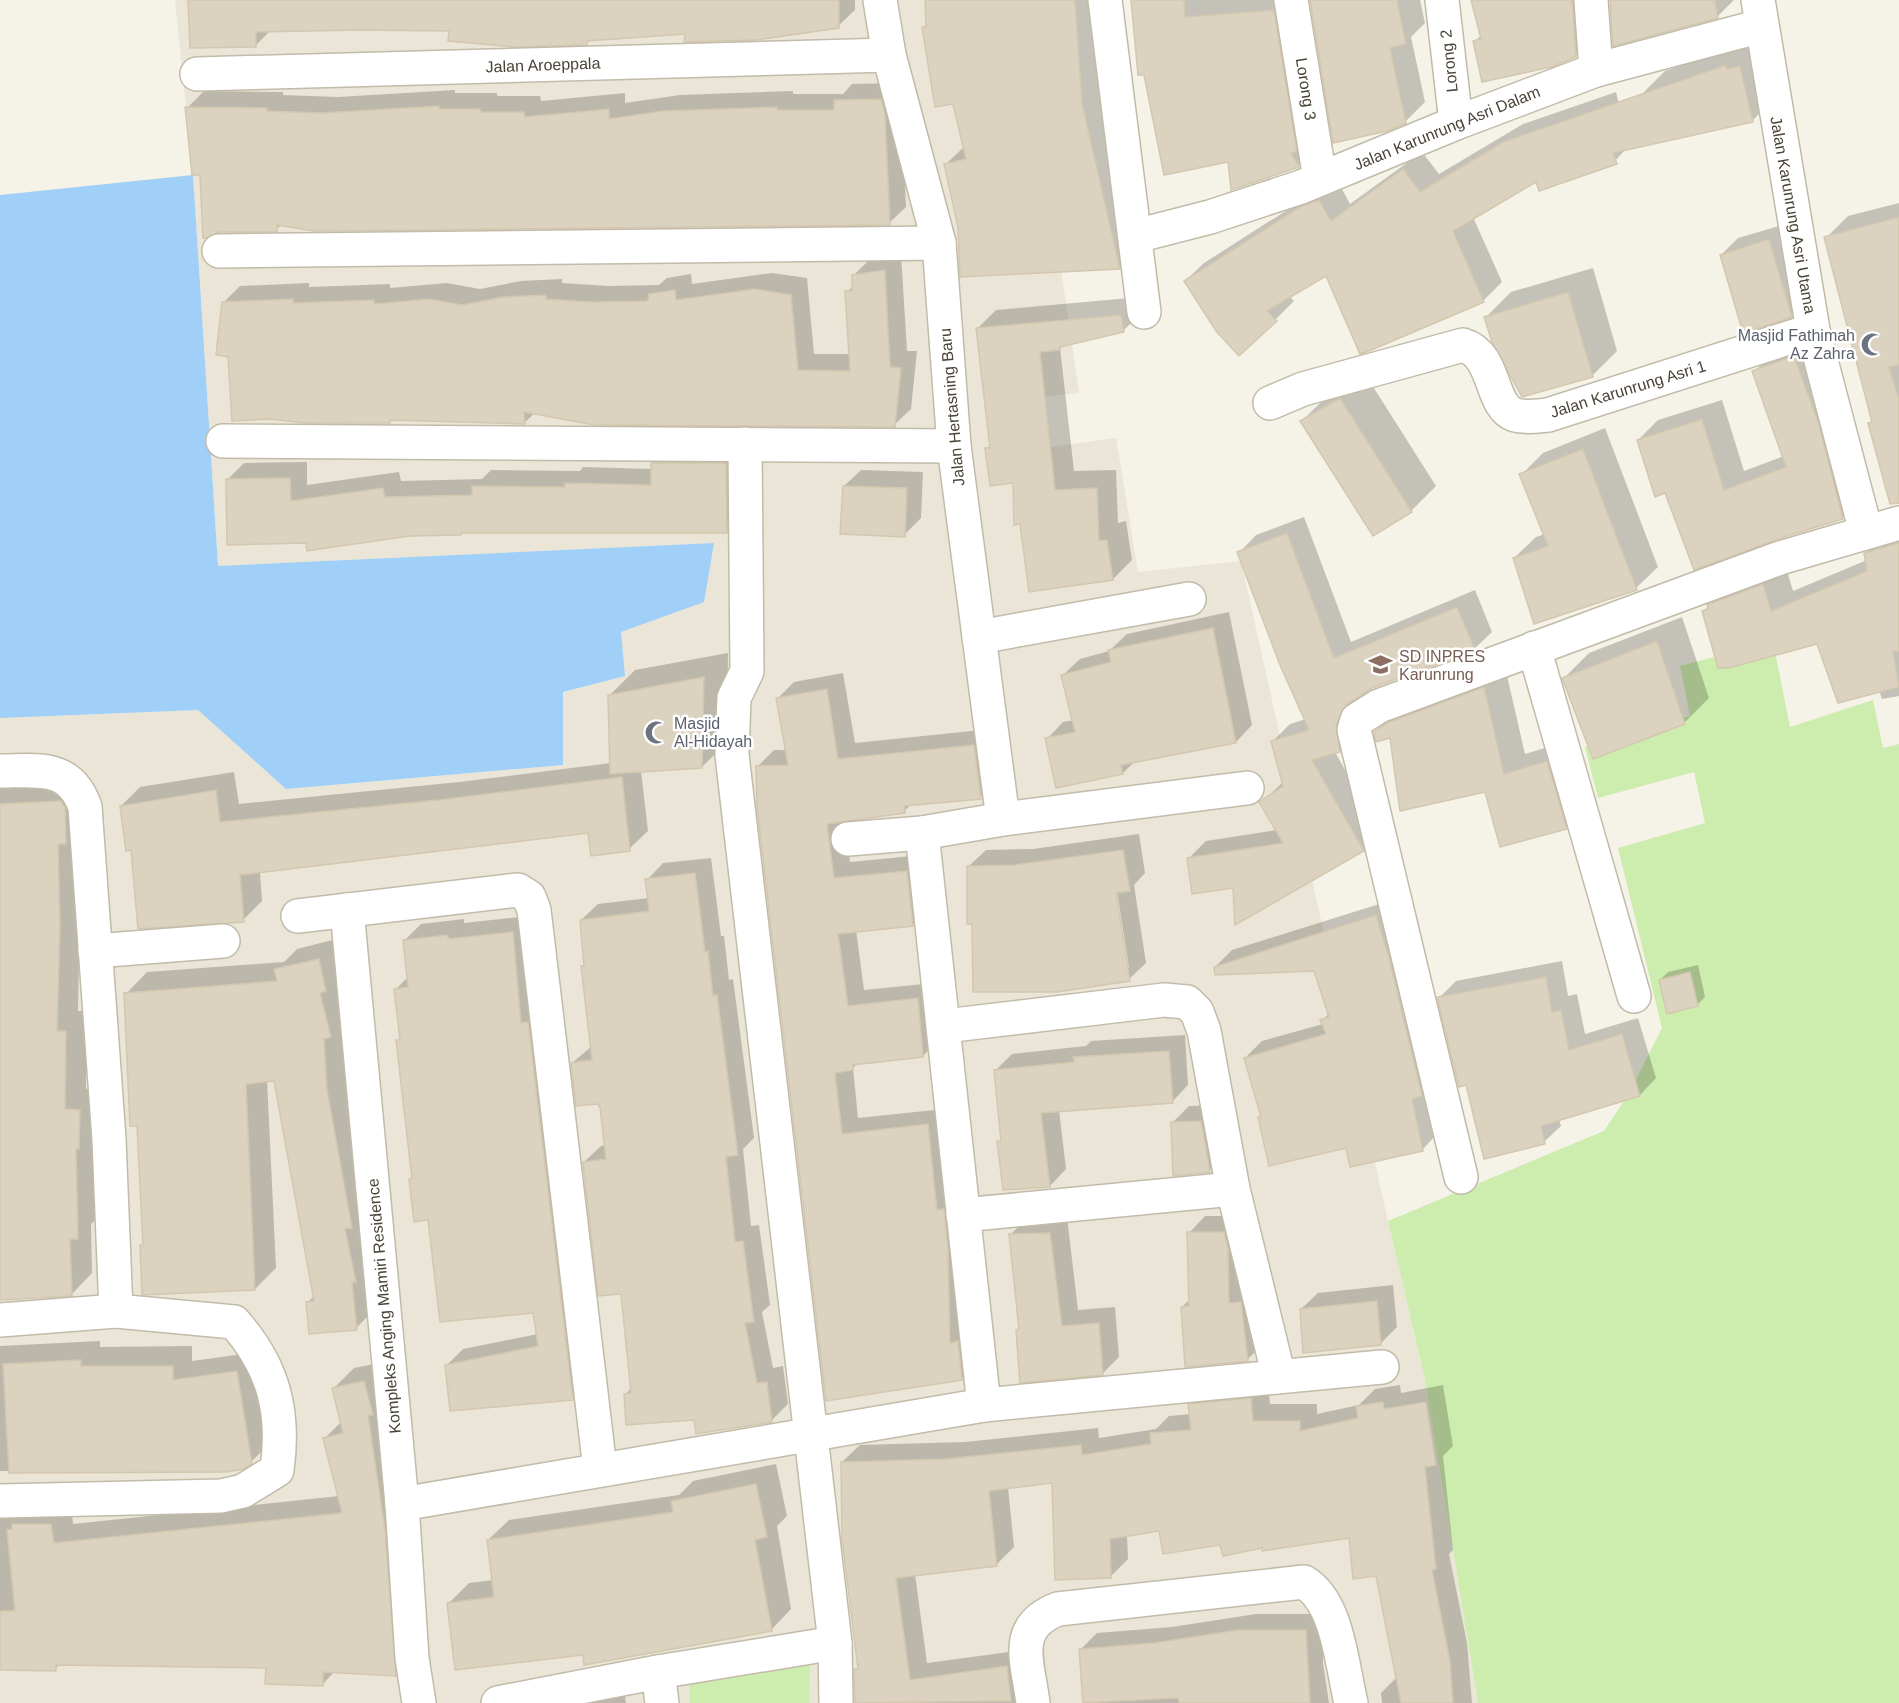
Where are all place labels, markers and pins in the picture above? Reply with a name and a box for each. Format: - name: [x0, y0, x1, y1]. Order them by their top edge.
- place label: Masjid Fathimah Az Zahra: [1738, 327, 1855, 362]
- mosque icon: Masjid Fathimah Az Zahra: [1860, 331, 1886, 357]
- place label: SD INPRES Karunrung: [1399, 648, 1485, 683]
- school or university icon: SD INPRES Karunrung: [1368, 652, 1394, 678]
- place label: Masjid Al-Hidayah: [674, 715, 752, 750]
- mosque icon: Masjid Al-Hidayah: [643, 719, 669, 745]

